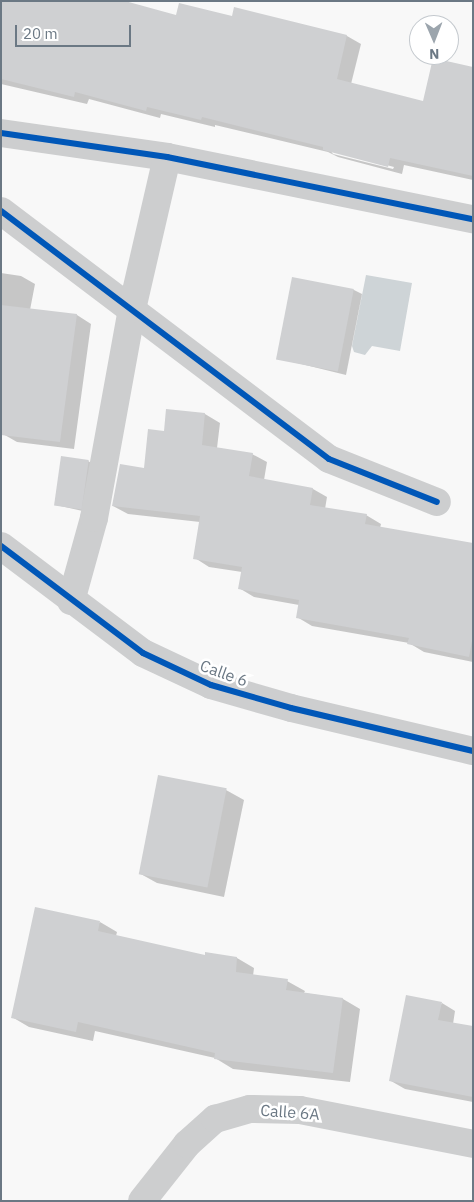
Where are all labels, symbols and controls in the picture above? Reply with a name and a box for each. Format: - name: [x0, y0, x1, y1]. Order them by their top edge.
- scale bar: [18, 15, 134, 47]
- north arrow: [409, 15, 459, 65]
- text: 20 m: [23, 24, 58, 43]
- text: N: [429, 45, 439, 63]
- street label: Calle 6: [198, 656, 250, 690]
- street label: Calle 6A: [260, 1100, 320, 1124]

